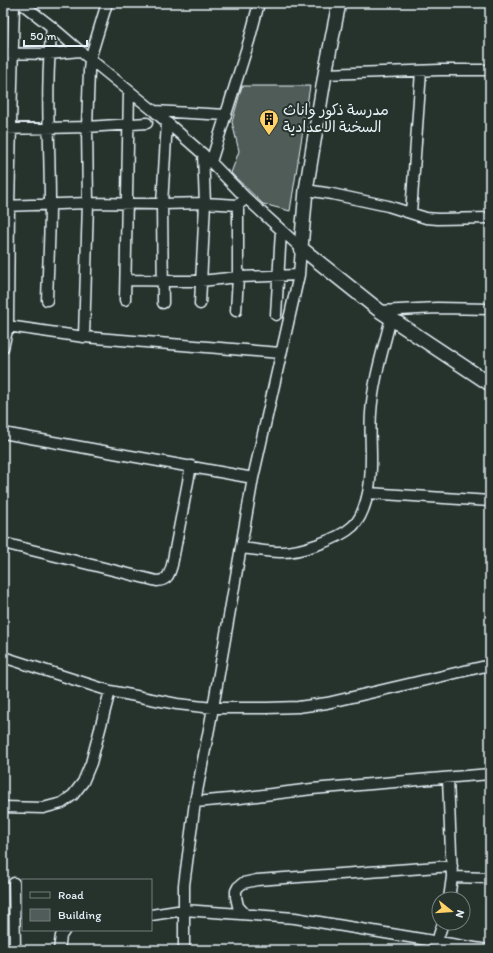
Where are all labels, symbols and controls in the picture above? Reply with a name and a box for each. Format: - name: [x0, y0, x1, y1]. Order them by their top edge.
- scale bar: [24, 22, 87, 48]
- text: 50 m: [30, 29, 56, 43]
- place label: مدرسة ذكور واناث السخنة الاعدادية: [283, 101, 389, 136]
- building icon: مدرسة ذكور واناث السخنة الاعدادية: [258, 108, 280, 136]
- legend: [22, 879, 152, 931]
- text: Road: [58, 888, 84, 902]
- north arrow: [431, 891, 471, 931]
- text: Building: [58, 908, 102, 922]
- text: N: [453, 908, 467, 919]

